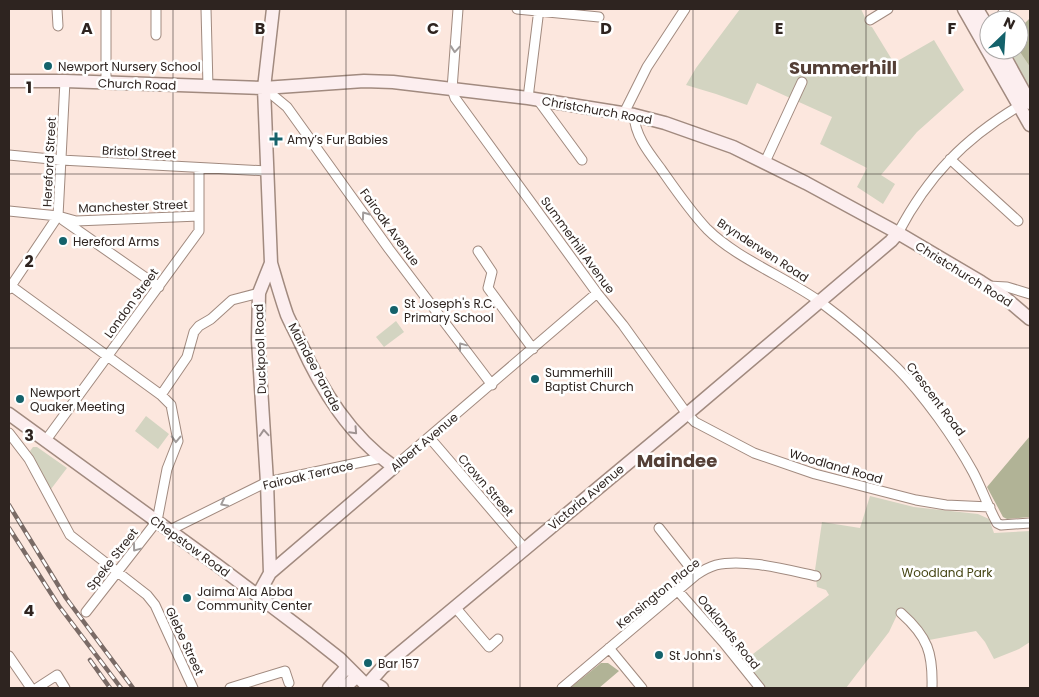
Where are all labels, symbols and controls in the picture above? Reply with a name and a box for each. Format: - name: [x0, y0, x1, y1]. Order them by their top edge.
- north arrow: [979, 10, 1029, 60]
- text: N: [1000, 12, 1018, 35]
- text: A: [81, 17, 93, 40]
- text: B: [255, 17, 265, 40]
- text: C: [427, 17, 439, 40]
- text: D: [600, 17, 612, 40]
- text: E: [775, 17, 783, 40]
- text: F: [948, 17, 957, 40]
- one-way arrow: [450, 45, 461, 53]
- district label: Summerhill: [789, 55, 897, 80]
- place label: Newport Nursery School: [58, 58, 201, 75]
- marker: Newport Nursery School: [42, 60, 54, 72]
- street label: Church Road: [97, 74, 177, 94]
- text: 1: [26, 76, 32, 99]
- street label: Christchurch Road: [541, 92, 653, 128]
- street label: Hereford Street: [38, 117, 60, 207]
- place label: Amy’s Fur Babies: [287, 131, 388, 148]
- marker: Amy’s Fur Babies: [269, 132, 283, 146]
- street label: Bristol Street: [101, 142, 177, 162]
- street label: Fairoak Avenue: [356, 185, 424, 269]
- street label: Summerhill Avenue: [537, 193, 619, 297]
- street label: Manchester Street: [78, 196, 188, 216]
- one-way arrow: [362, 211, 371, 221]
- street label: Brynderwen Road: [714, 214, 812, 286]
- place label: Hereford Arms: [73, 233, 159, 250]
- marker: Hereford Arms: [57, 235, 69, 247]
- street label: Christchurch Road: [912, 237, 1016, 311]
- text: 2: [24, 250, 34, 273]
- street label: London Street: [100, 265, 162, 341]
- place label: St Joseph's R.C. Primary School: [404, 295, 495, 326]
- street label: Duckpool Road: [250, 303, 270, 395]
- marker: St Joseph's R.C. Primary School: [388, 304, 400, 316]
- street label: Maindee Parade: [284, 320, 346, 414]
- one-way arrow: [460, 343, 468, 352]
- street label: Crescent Road: [903, 358, 969, 440]
- place label: Summerhill Baptist Church: [545, 364, 634, 395]
- marker: Summerhill Baptist Church: [529, 373, 541, 385]
- place label: Newport Quaker Meeting: [30, 384, 125, 415]
- marker: Newport Quaker Meeting: [14, 393, 26, 405]
- street label: Albert Avenue: [386, 409, 462, 475]
- text: 3: [24, 424, 34, 447]
- one-way arrow: [348, 425, 357, 434]
- one-way arrow: [259, 429, 270, 437]
- one-way arrow: [171, 436, 181, 443]
- street label: Woodland Road: [787, 445, 885, 487]
- district label: Maindee: [637, 448, 717, 473]
- street label: Crown Street: [454, 450, 518, 520]
- street label: Fairoak Terrace: [261, 456, 355, 494]
- street label: Victoria Avenue: [544, 460, 628, 534]
- one-way arrow: [220, 497, 229, 508]
- street label: Chepstow Road: [147, 511, 233, 581]
- street label: Speke Street: [82, 524, 142, 594]
- one-way arrow: [133, 542, 141, 551]
- street label: Kensington Place: [613, 554, 703, 632]
- park label: Woodland Park: [902, 564, 993, 581]
- place label: Jaima Ala Abba Community Center: [197, 583, 312, 614]
- street label: Oaklands Road: [694, 591, 764, 673]
- marker: Jaima Ala Abba Community Center: [181, 592, 193, 604]
- text: 4: [24, 599, 35, 622]
- street label: Glebe Street: [162, 604, 208, 678]
- place label: St John's: [669, 647, 721, 664]
- marker: St John's: [653, 649, 665, 661]
- place label: Bar 157: [378, 655, 420, 672]
- marker: Bar 157: [362, 657, 374, 669]

